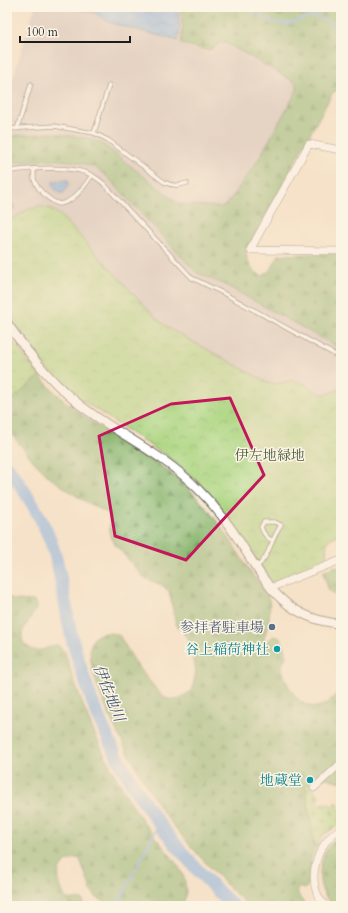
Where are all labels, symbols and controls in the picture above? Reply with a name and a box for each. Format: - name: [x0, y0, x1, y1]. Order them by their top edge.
- scale bar: [20, 18, 130, 44]
- text: 100 m: [26, 24, 59, 40]
- park label: 伊左地緑地: [235, 446, 305, 465]
- place label: 参拝者駐車場: [180, 618, 264, 637]
- marker: 参拝者駐車場: [267, 622, 277, 632]
- place label: 谷上稲荷神社: [185, 640, 269, 659]
- marker: 谷上稲荷神社: [272, 644, 282, 654]
- water label: 伊佐地川: [88, 661, 130, 726]
- place label: 地蔵堂: [260, 771, 302, 790]
- marker: 地蔵堂: [305, 775, 315, 785]

